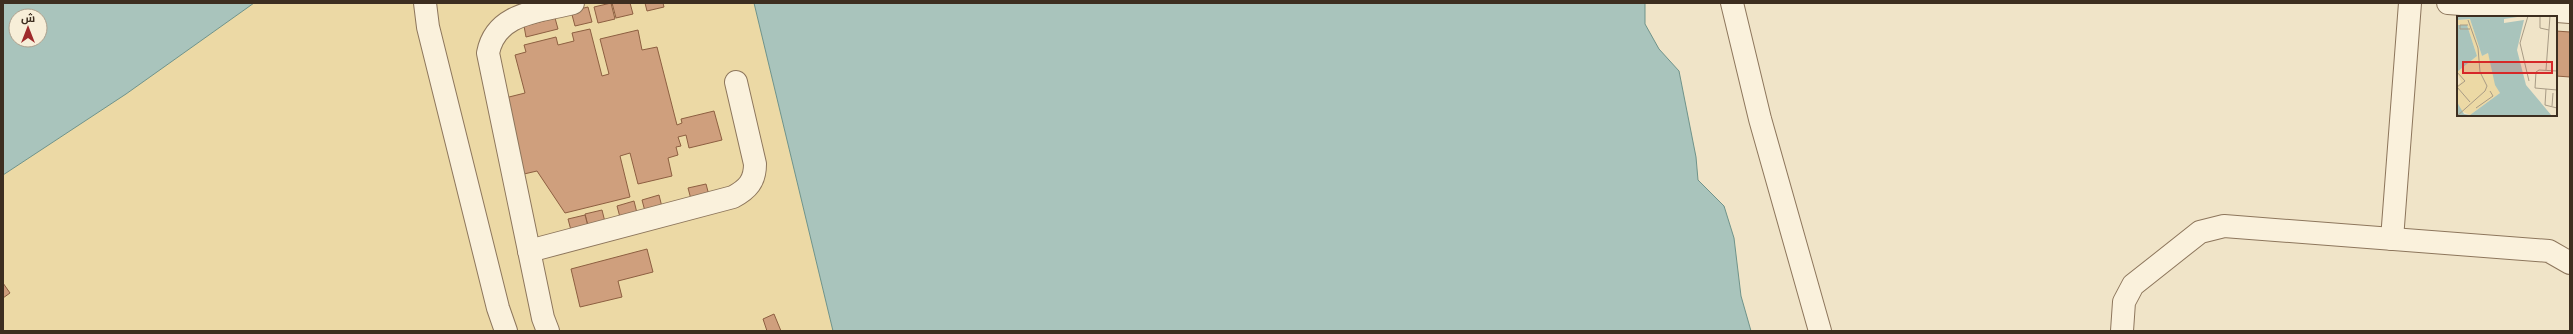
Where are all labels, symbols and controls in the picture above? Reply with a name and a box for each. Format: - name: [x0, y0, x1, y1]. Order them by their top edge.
- north arrow: [8, 8, 48, 48]
- text: ش: [21, 10, 35, 25]
- inset map: [2457, 16, 2557, 116]

